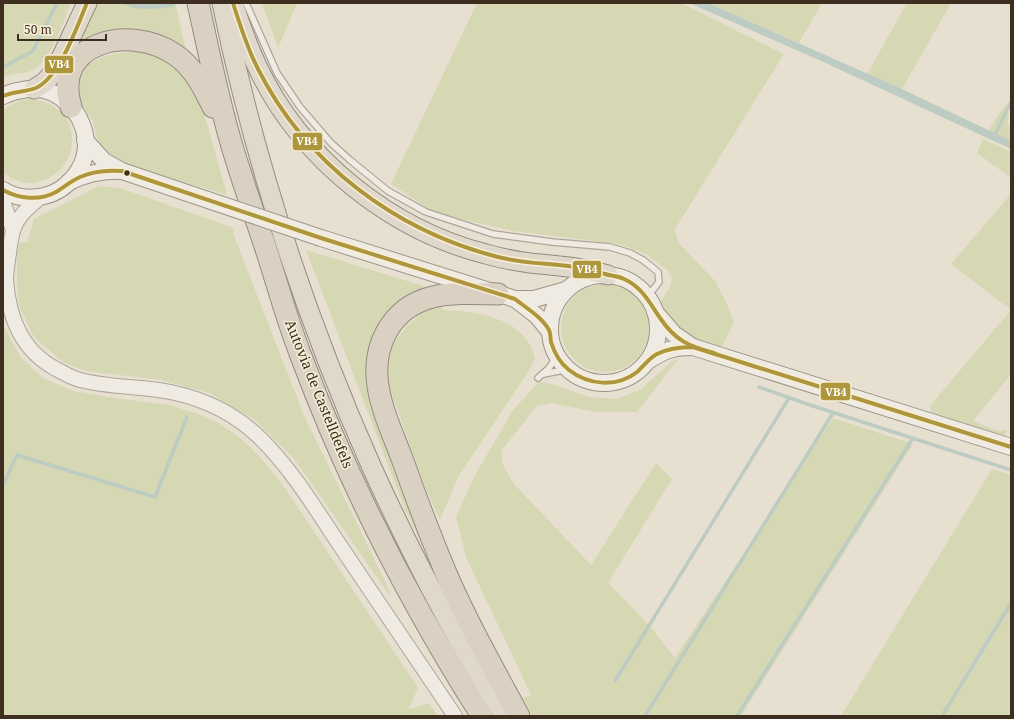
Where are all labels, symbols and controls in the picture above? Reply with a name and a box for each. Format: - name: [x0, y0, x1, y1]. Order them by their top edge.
- scale bar: [18, 16, 106, 42]
- text: 50 m: [24, 21, 52, 38]
- line badge: VB4: [44, 55, 74, 74]
- text: VB4: [48, 56, 70, 71]
- line badge: VB4: [292, 132, 323, 151]
- text: VB4: [296, 133, 318, 148]
- unlabelled marker: [122, 168, 132, 178]
- line badge: VB4: [572, 260, 602, 279]
- text: VB4: [576, 261, 598, 276]
- street label: Autovia de Castelldefels: [281, 317, 358, 471]
- line badge: VB4: [820, 382, 851, 401]
- text: VB4: [825, 384, 847, 399]

